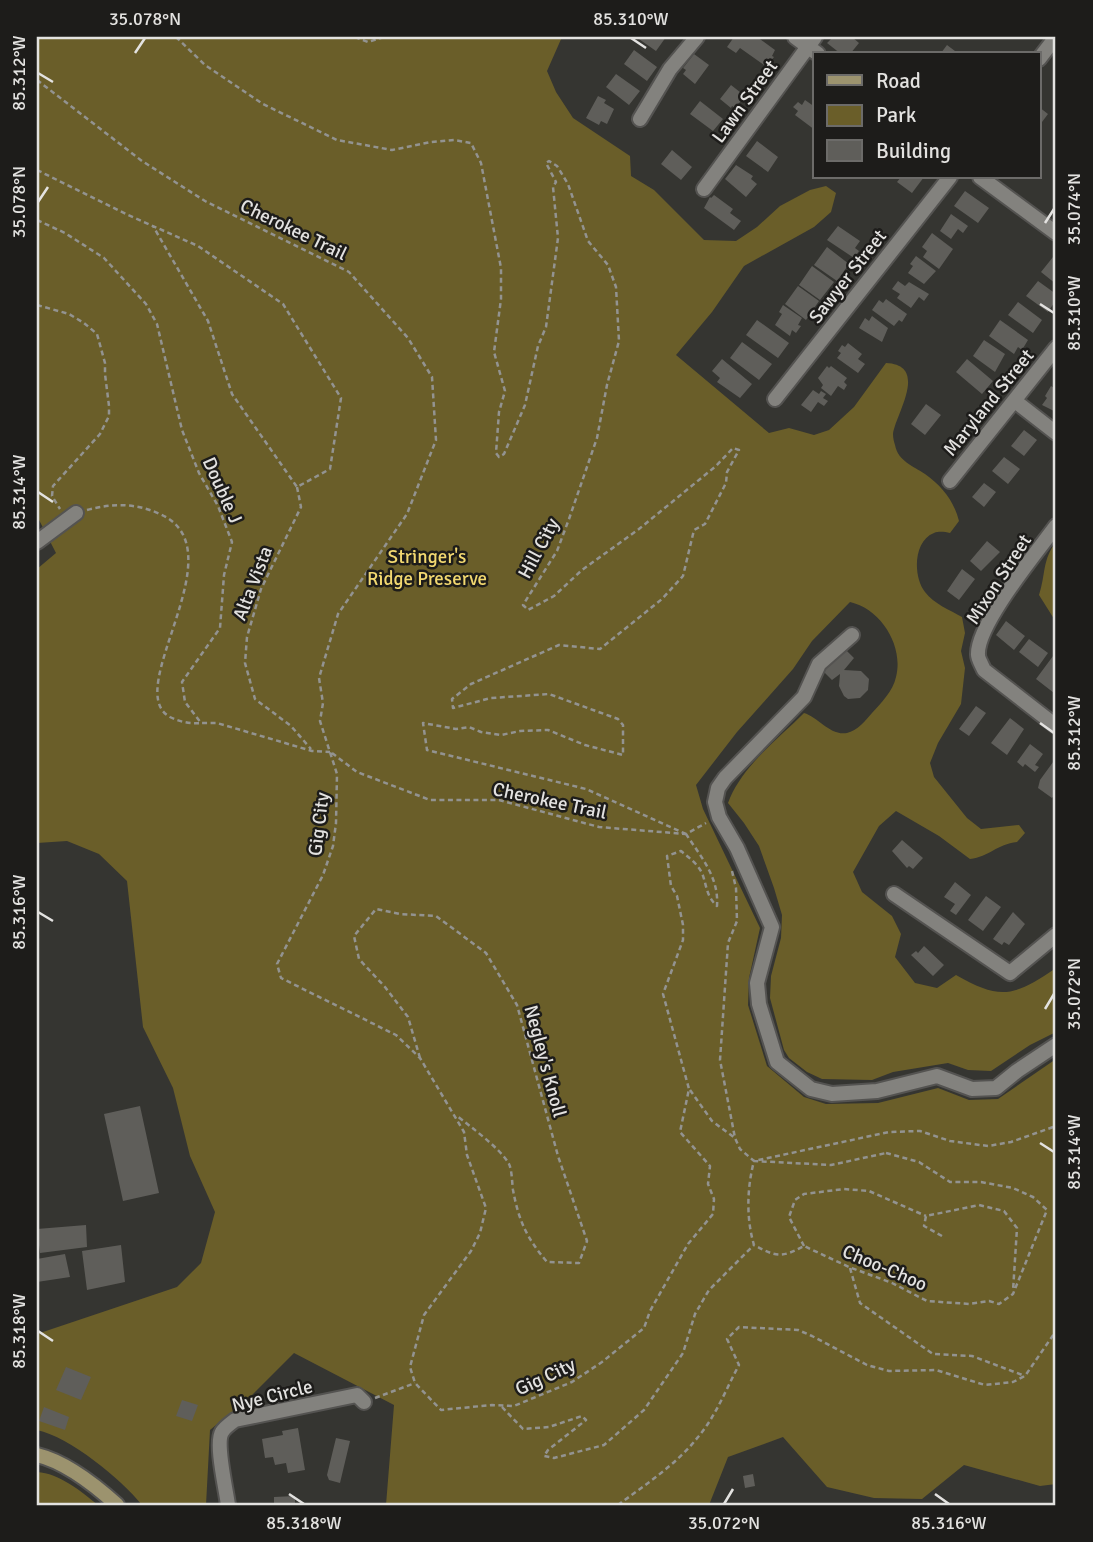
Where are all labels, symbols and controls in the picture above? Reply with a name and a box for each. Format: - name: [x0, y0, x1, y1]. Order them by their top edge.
- text: 35.078°N: [109, 8, 181, 30]
- text: 85.310°W: [593, 8, 669, 30]
- text: 85.312°W: [8, 35, 30, 111]
- legend: [813, 52, 1040, 178]
- street label: Lawn Street: [707, 55, 783, 148]
- text: Road: [876, 68, 921, 94]
- text: Park: [876, 102, 917, 128]
- text: Building: [876, 138, 951, 164]
- text: 35.078°N: [8, 166, 30, 238]
- text: 35.074°N: [1063, 173, 1085, 245]
- street label: Cherokee Trail: [236, 194, 351, 266]
- street label: Sawyer Street: [804, 225, 892, 328]
- text: 85.310°W: [1063, 275, 1085, 351]
- street label: Maryland Street: [938, 344, 1039, 461]
- street label: Double J: [197, 453, 247, 527]
- text: 85.314°W: [8, 454, 30, 530]
- street label: Hill City: [513, 514, 565, 583]
- street label: Mixon Street: [961, 530, 1037, 629]
- street label: Alta Vista: [228, 543, 278, 624]
- park label: Stringer's Ridge Preserve: [367, 545, 487, 591]
- text: 85.312°W: [1063, 695, 1085, 771]
- street label: Cherokee Trail: [491, 777, 609, 825]
- street label: Gig City: [303, 791, 335, 857]
- text: 85.316°W: [8, 874, 30, 950]
- text: 35.072°N: [1063, 958, 1085, 1030]
- street label: Negley's Knoll: [519, 1003, 571, 1120]
- text: 85.314°W: [1063, 1114, 1085, 1190]
- street label: Choo-Choo: [839, 1239, 931, 1297]
- text: 85.318°W: [8, 1293, 30, 1369]
- street label: Gig City: [511, 1353, 579, 1401]
- street label: Nye Circle: [229, 1374, 315, 1418]
- text: 85.318°W: [266, 1512, 342, 1534]
- text: 35.072°N: [688, 1512, 760, 1534]
- text: 85.316°W: [911, 1512, 987, 1534]

